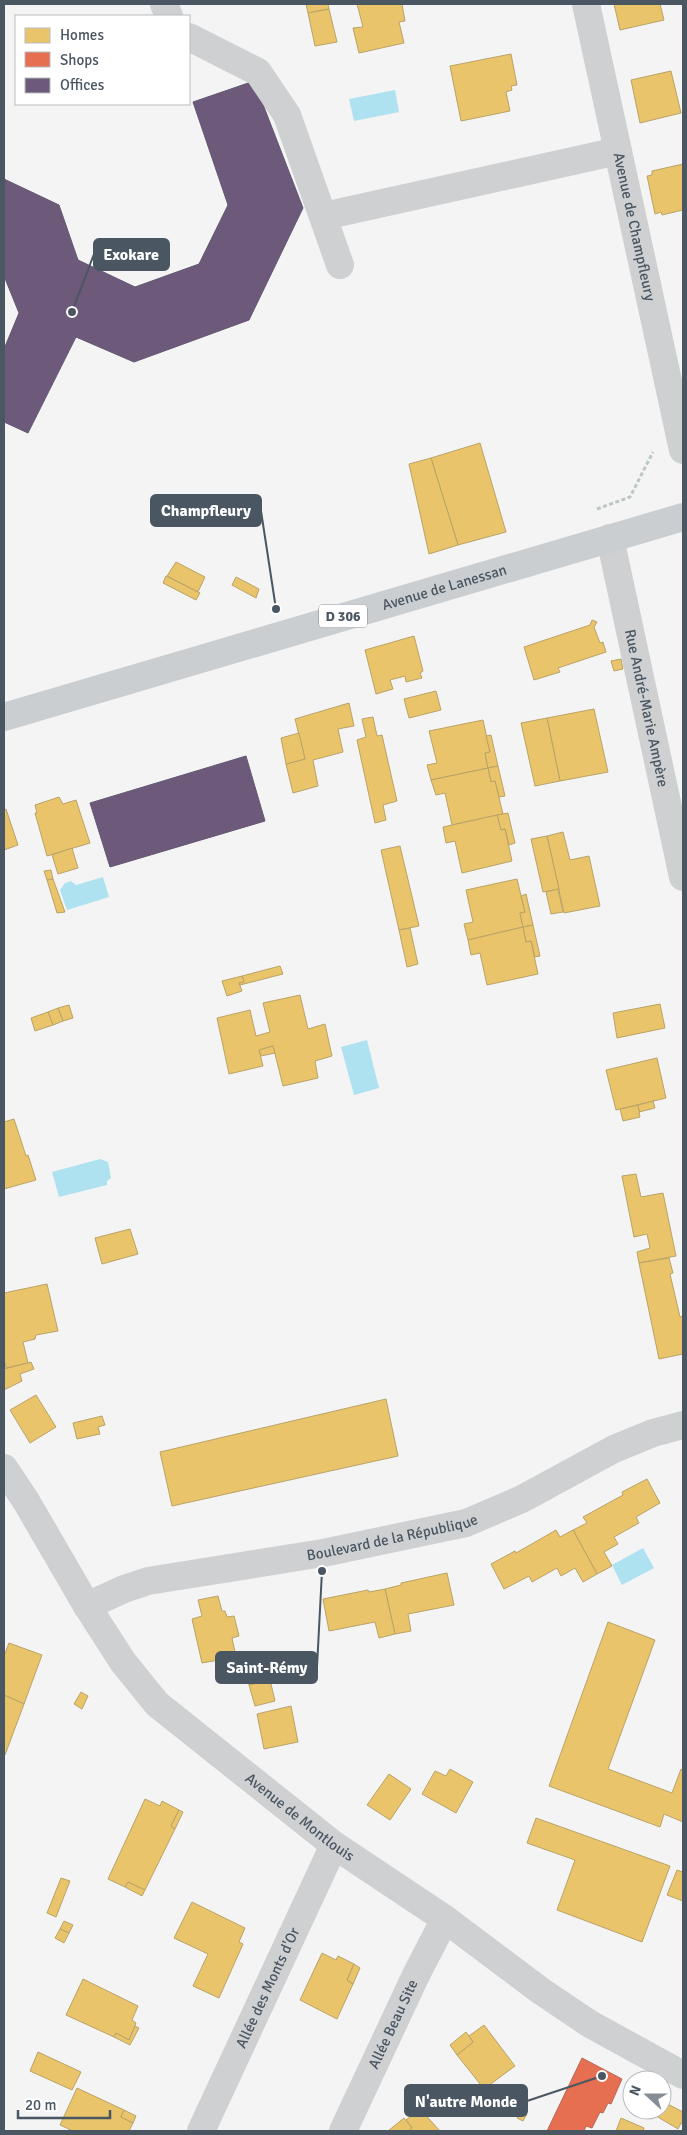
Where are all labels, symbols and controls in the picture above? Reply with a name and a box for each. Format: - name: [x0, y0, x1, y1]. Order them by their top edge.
- legend: [15, 15, 190, 105]
- text: Homes: [60, 26, 104, 44]
- text: Shops: [60, 51, 99, 69]
- text: Offices: [60, 76, 105, 94]
- street label: Avenue de Champfleury: [610, 151, 659, 303]
- callout: Exokare: [94, 239, 169, 270]
- text: Exokare: [103, 245, 159, 265]
- callout: Champfleury: [151, 495, 261, 526]
- text: Champfleury: [161, 501, 251, 521]
- street label: Avenue de Lanessan: [380, 560, 509, 614]
- road number: D 306: [319, 604, 367, 628]
- street label: Rue André-Marie Ampère: [621, 628, 672, 789]
- street label: Boulevard de la République: [305, 1510, 480, 1564]
- callout: Saint-Rémy: [216, 1652, 317, 1683]
- text: Saint-Rémy: [227, 1658, 308, 1678]
- street label: Avenue de Montlouis: [242, 1769, 358, 1865]
- street label: Allée des Monts d'Or: [232, 1924, 304, 2051]
- street label: Allée Beau Site: [364, 1977, 422, 2072]
- north arrow: [622, 2070, 672, 2120]
- text: N: [626, 2083, 645, 2098]
- callout: N'autre Monde: [405, 2085, 527, 2116]
- scale bar: [18, 2088, 110, 2120]
- text: N'autre Monde: [415, 2092, 517, 2112]
- text: 20 m: [25, 2096, 56, 2114]

